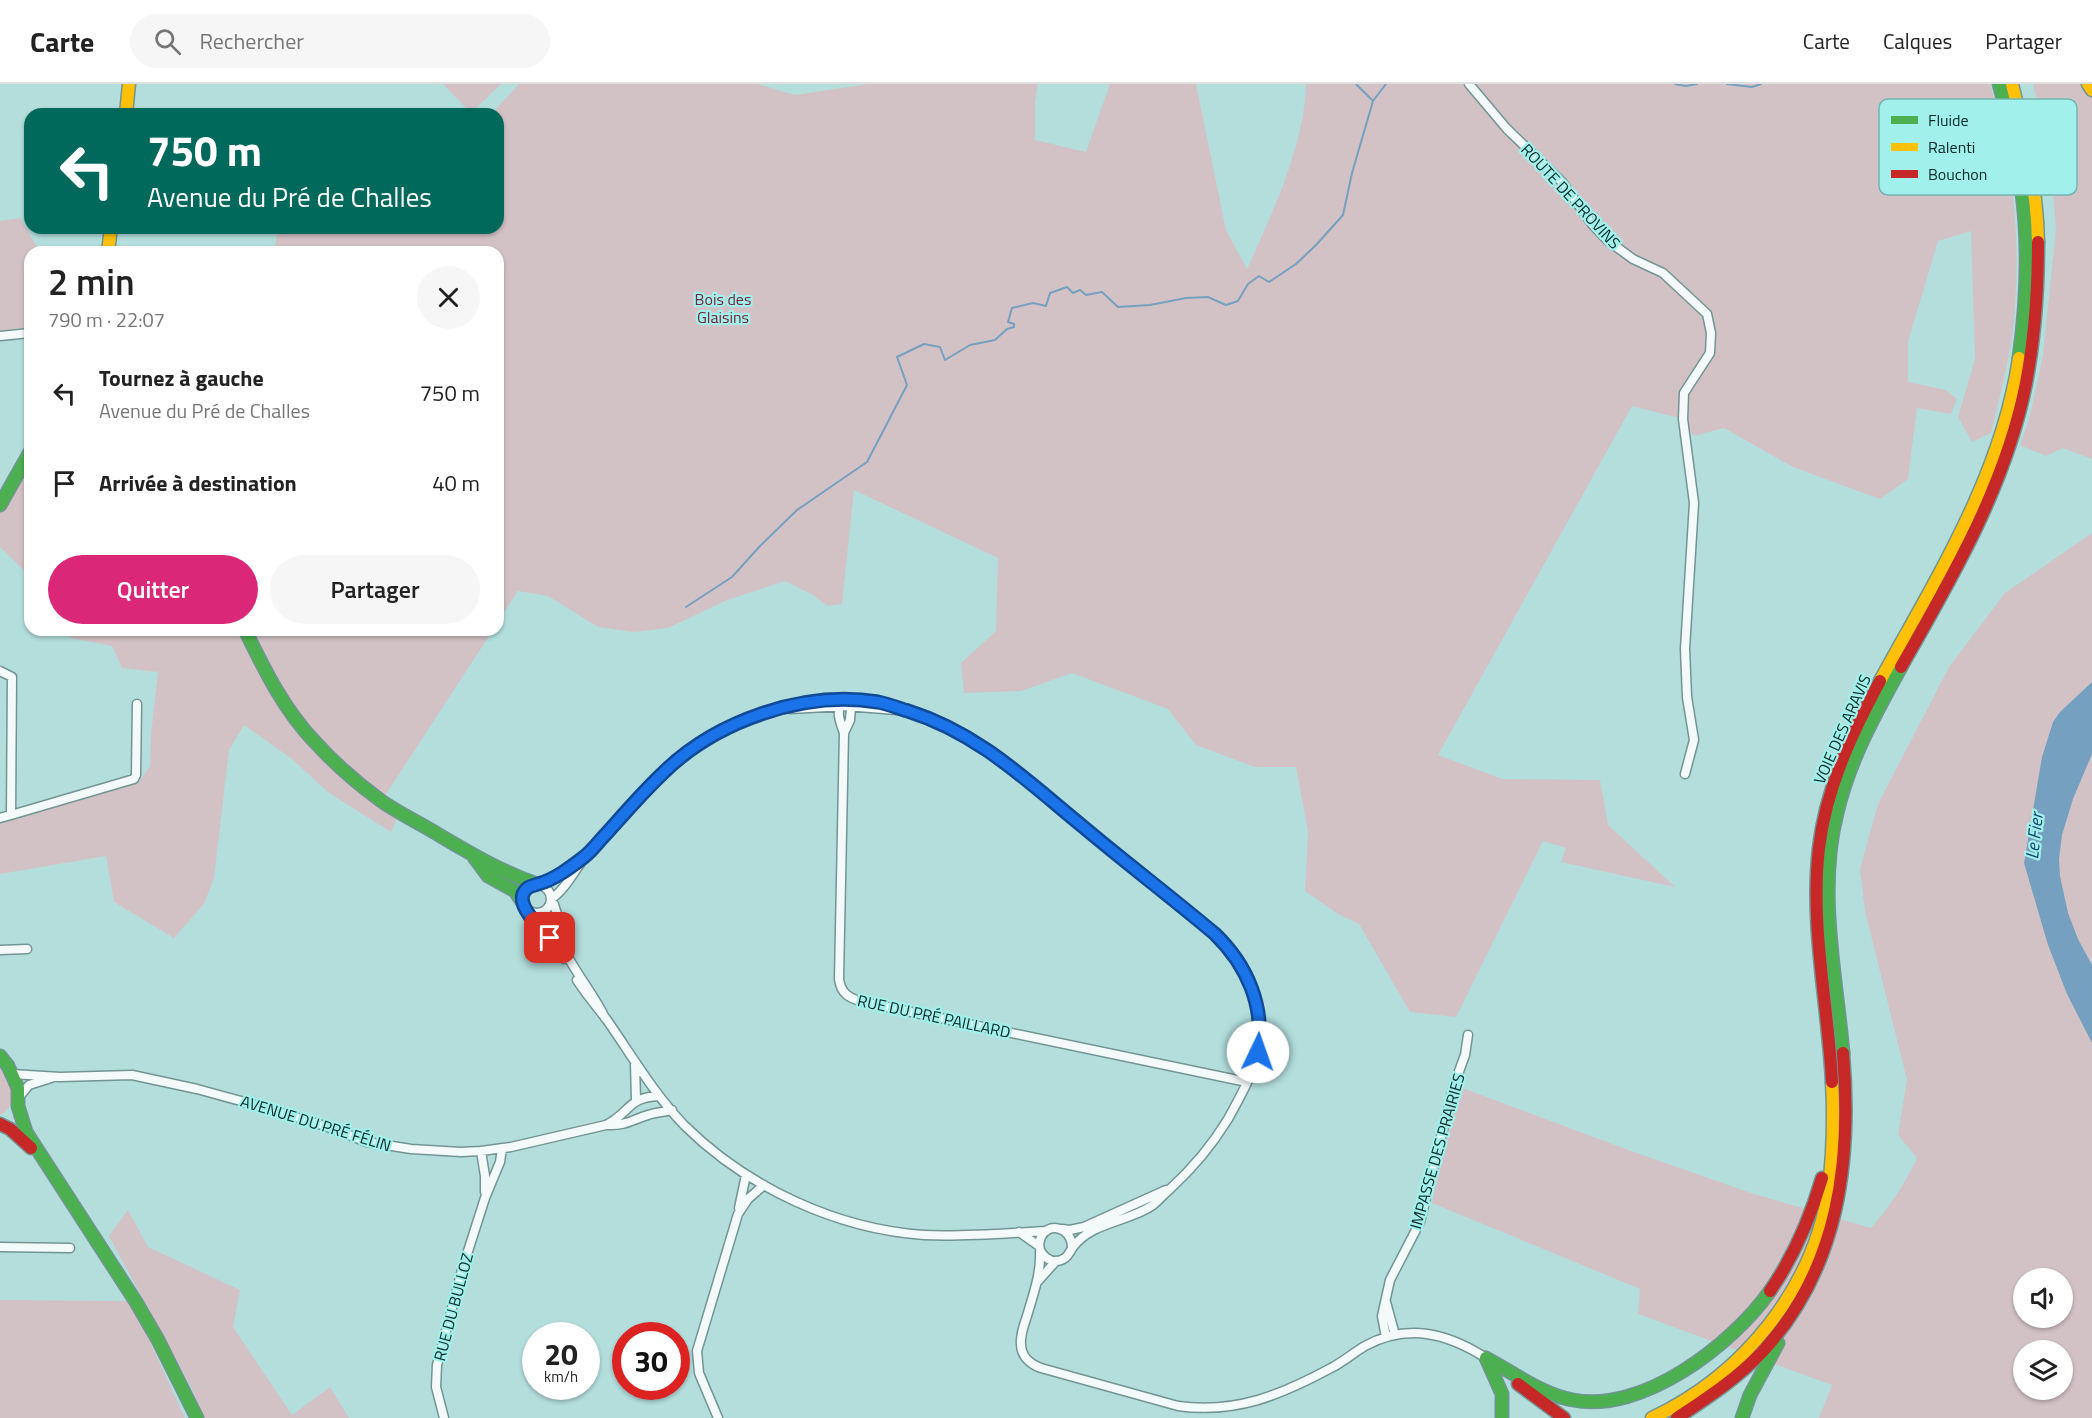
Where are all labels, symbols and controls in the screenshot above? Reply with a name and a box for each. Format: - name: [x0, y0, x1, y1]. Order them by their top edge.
- search box: [130, 14, 550, 68]
- text: Carte: [30, 20, 94, 63]
- text: Rechercher: [199, 24, 304, 58]
- icon: search: [151, 25, 184, 58]
- text: Carte: [1803, 25, 1850, 57]
- text: Calques: [1883, 25, 1952, 57]
- text: Partager: [1985, 25, 2062, 57]
- legend: [1879, 99, 2077, 195]
- text: Fluide: [1928, 108, 1969, 132]
- text: 750 m: [147, 118, 262, 182]
- icon: left: [48, 132, 126, 210]
- text: Ralenti: [1928, 135, 1975, 159]
- street label: ROUTE DE PROVINS: [1516, 138, 1626, 254]
- text: Bouchon: [1928, 162, 1987, 186]
- text: Avenue du Pré de Challes: [147, 176, 432, 217]
- text: 2 min: [48, 254, 135, 309]
- button: close: [417, 266, 480, 329]
- park label: Bois des Glaisins: [695, 287, 751, 329]
- text: 790 m · 22:07: [48, 304, 165, 335]
- text: Tournez à gauche: [99, 361, 264, 395]
- text: 750 m: [420, 376, 480, 410]
- icon: left: [48, 377, 81, 410]
- text: Avenue du Pré de Challes: [99, 395, 310, 426]
- text: Arrivée à destination: [99, 466, 297, 500]
- text: 40 m: [432, 466, 480, 500]
- icon: arrive: [48, 467, 81, 500]
- button: Quitter: [48, 555, 258, 624]
- button: Partager: [270, 555, 480, 624]
- street label: VOIE DES ARAVIS: [1807, 670, 1877, 788]
- water label: Le Fier: [2018, 809, 2050, 860]
- pin: [524, 912, 575, 963]
- icon: arrive: [533, 921, 566, 954]
- street label: RUE DU PRÉ PAILLARD: [855, 988, 1013, 1044]
- position arrow: [1226, 1020, 1290, 1084]
- street label: IMPASSE DES PRAIRIES: [1403, 1070, 1471, 1232]
- street label: AVENUE DU PRÉ FÉLIN: [238, 1089, 394, 1157]
- street label: RUE DU BULLOZ: [427, 1250, 479, 1364]
- map controls: [2013, 1268, 2073, 1400]
- button: sound: [2013, 1268, 2073, 1328]
- speed limit sign: 30: [612, 1322, 690, 1400]
- text: 20: [544, 1331, 578, 1377]
- button: layers: [2013, 1340, 2073, 1400]
- text: km/h: [544, 1365, 578, 1388]

